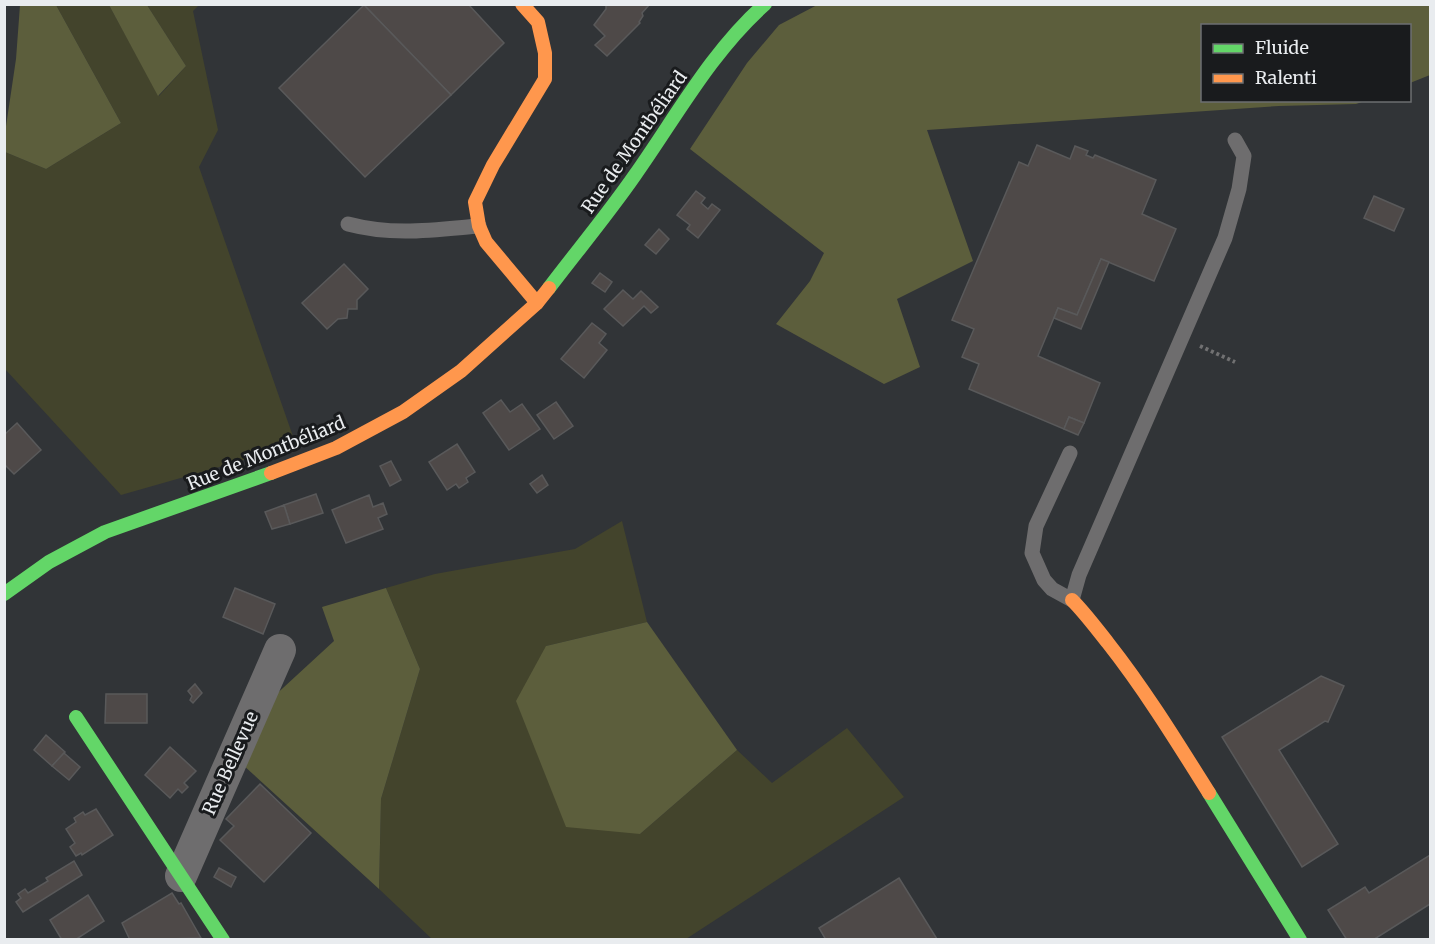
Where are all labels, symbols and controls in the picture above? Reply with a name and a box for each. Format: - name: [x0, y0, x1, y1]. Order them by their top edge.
- legend: [1201, 24, 1411, 102]
- text: Fluide: [1255, 36, 1309, 59]
- street label: Rue de Montbéliard: [576, 66, 692, 218]
- text: Ralenti: [1255, 66, 1317, 89]
- street label: Rue de Montbéliard: [184, 411, 349, 495]
- street label: Rue Bellevue: [197, 708, 263, 818]

